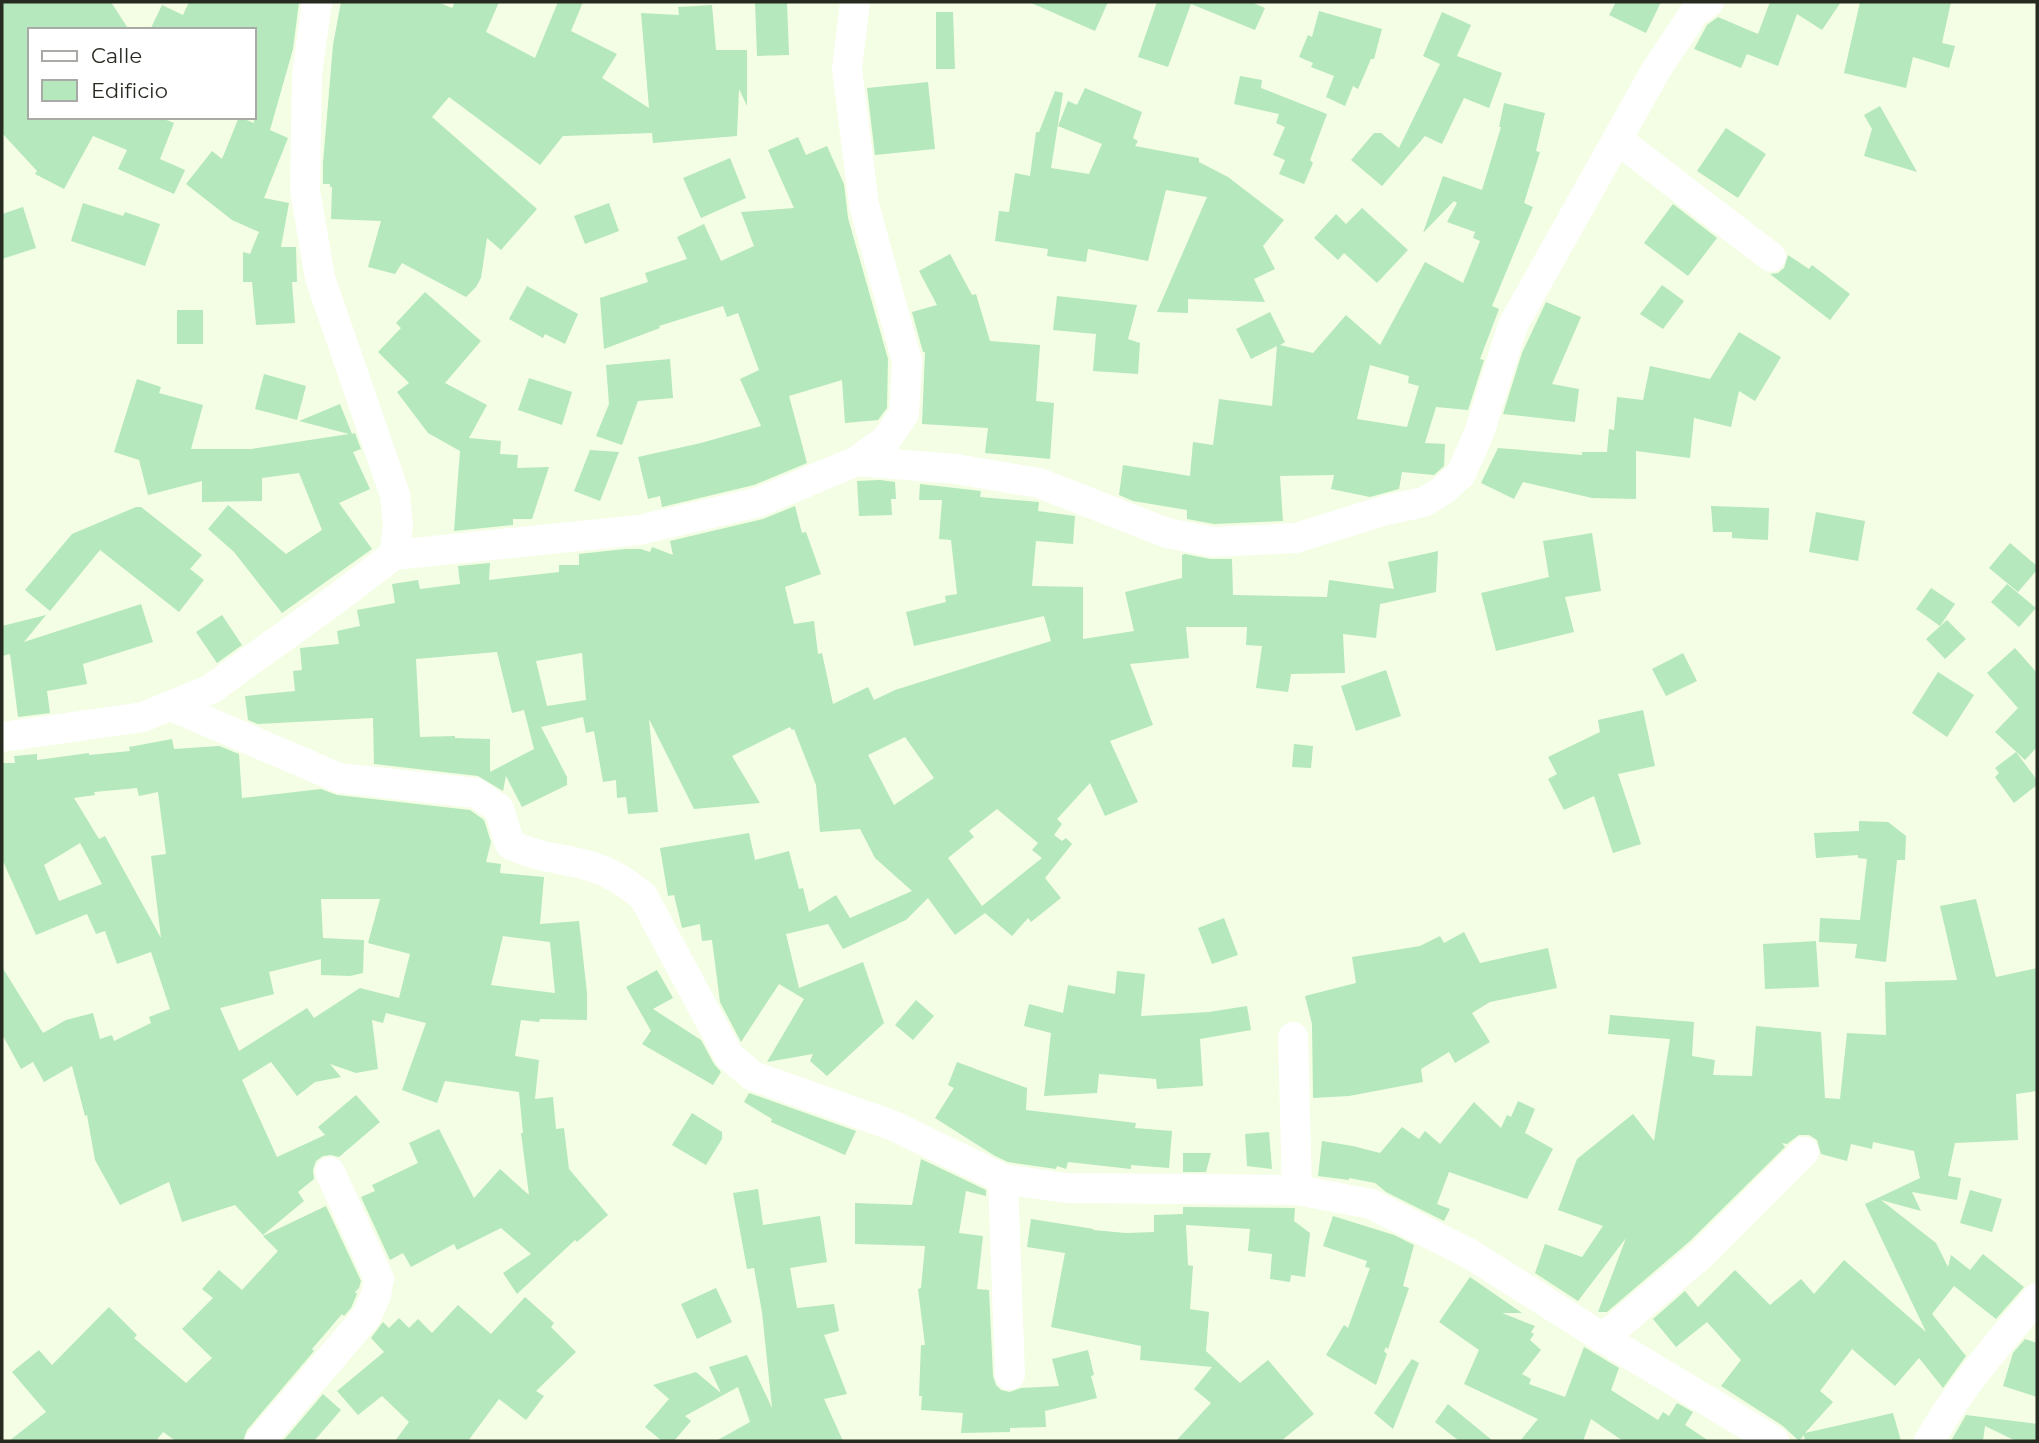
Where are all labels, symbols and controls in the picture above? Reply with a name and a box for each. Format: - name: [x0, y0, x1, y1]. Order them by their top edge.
- legend: [28, 28, 256, 119]
- text: Calle: [91, 43, 142, 68]
- text: Edificio: [91, 78, 168, 103]

